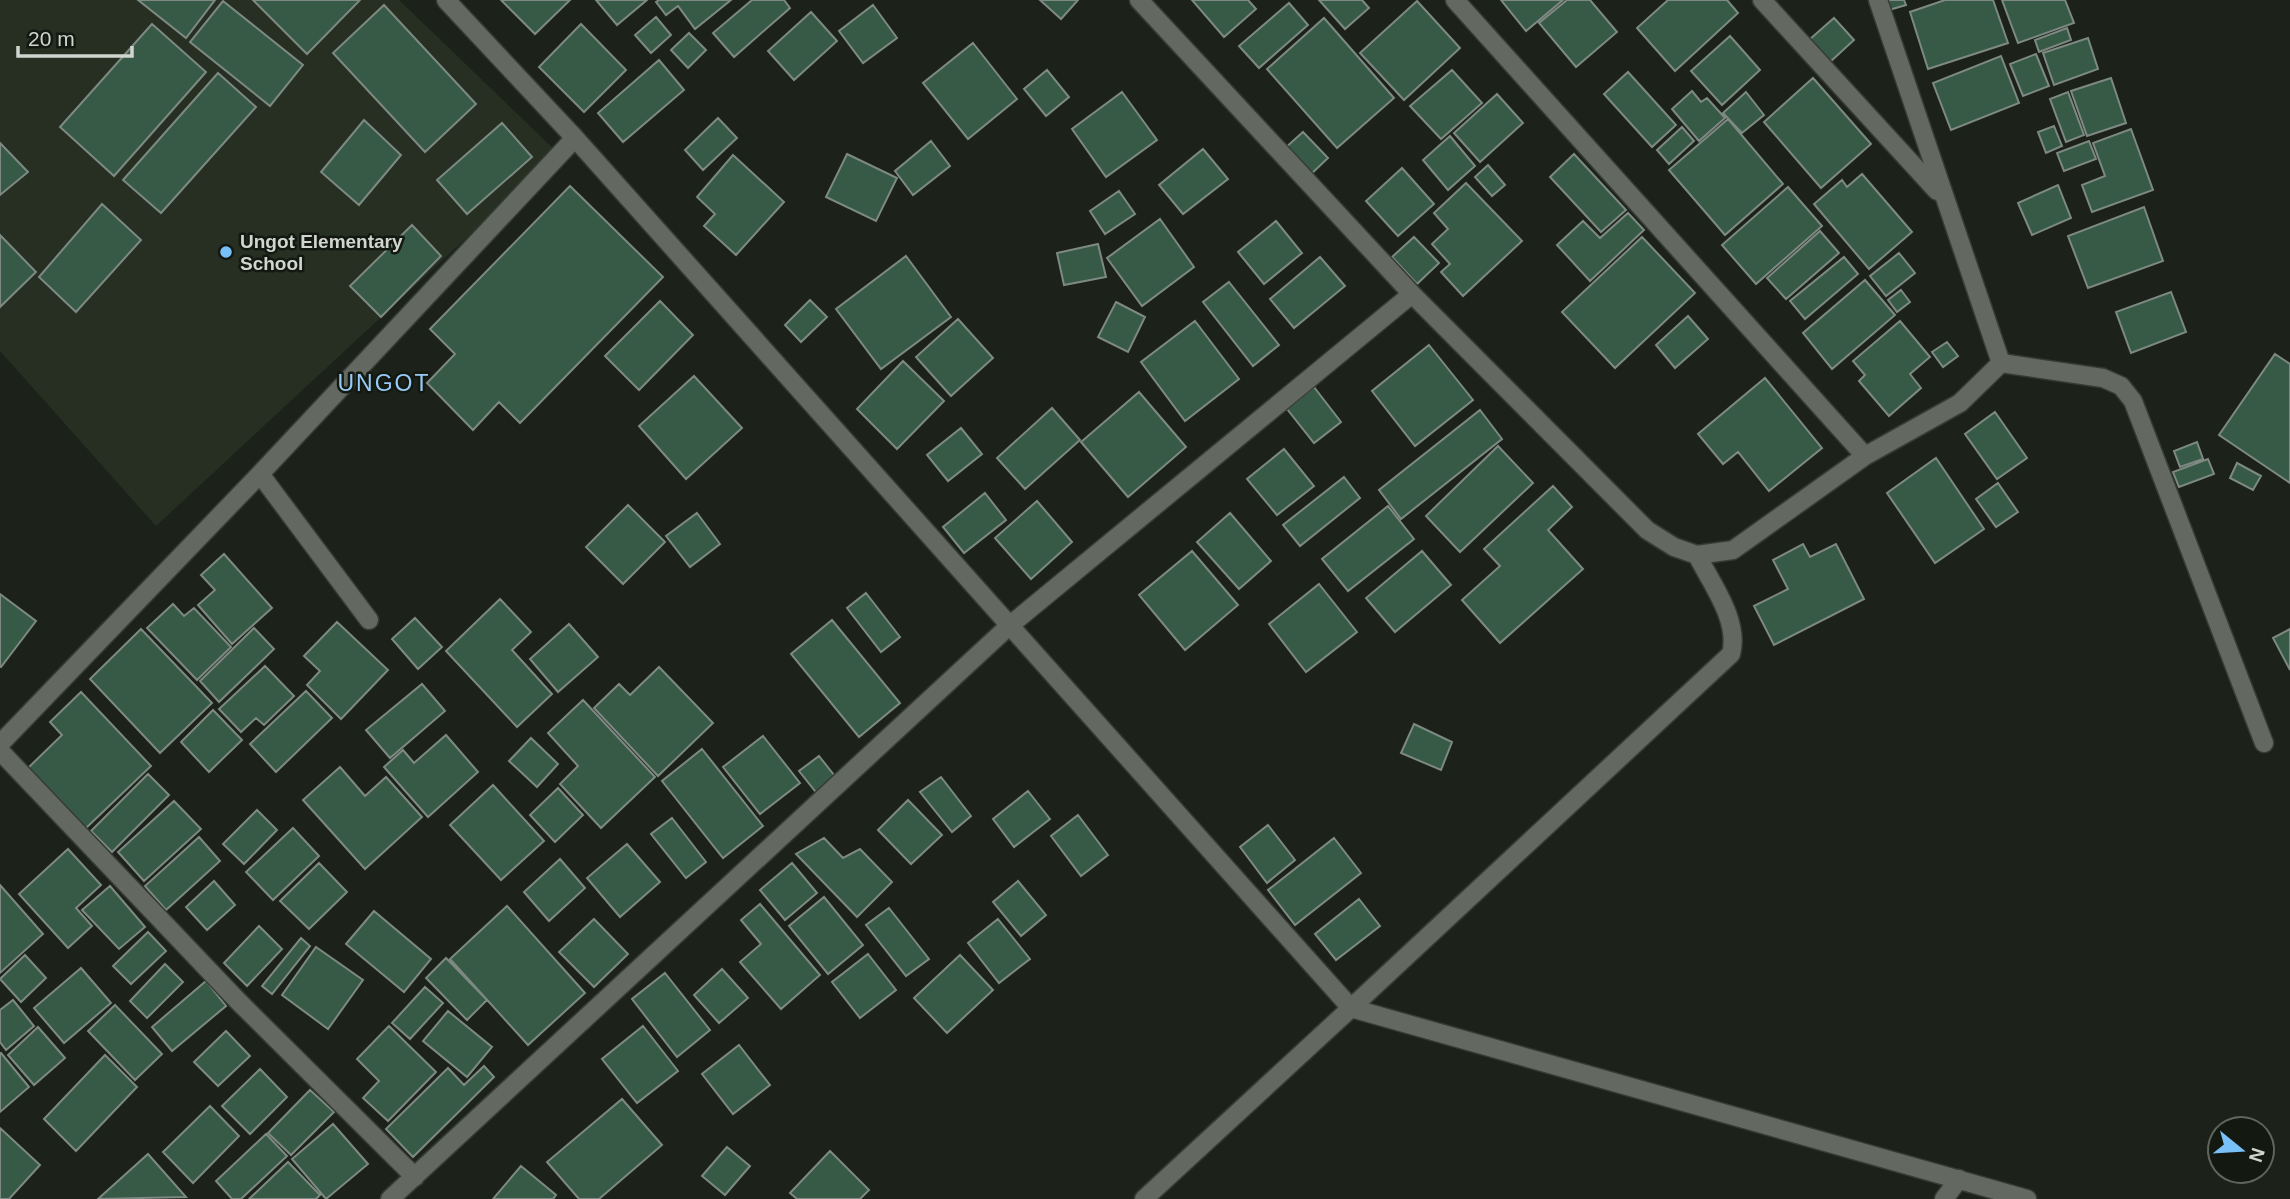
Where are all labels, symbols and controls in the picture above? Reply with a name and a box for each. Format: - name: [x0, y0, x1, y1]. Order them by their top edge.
- scale bar: [18, 14, 131, 58]
- text: 20 m: [28, 27, 75, 50]
- place label: Ungot Elementary School: [240, 231, 403, 274]
- marker: Ungot Elementary School: [218, 244, 234, 260]
- district label: UNGOT: [337, 370, 431, 396]
- north arrow: [2206, 1115, 2276, 1185]
- text: N: [2245, 1145, 2269, 1165]

